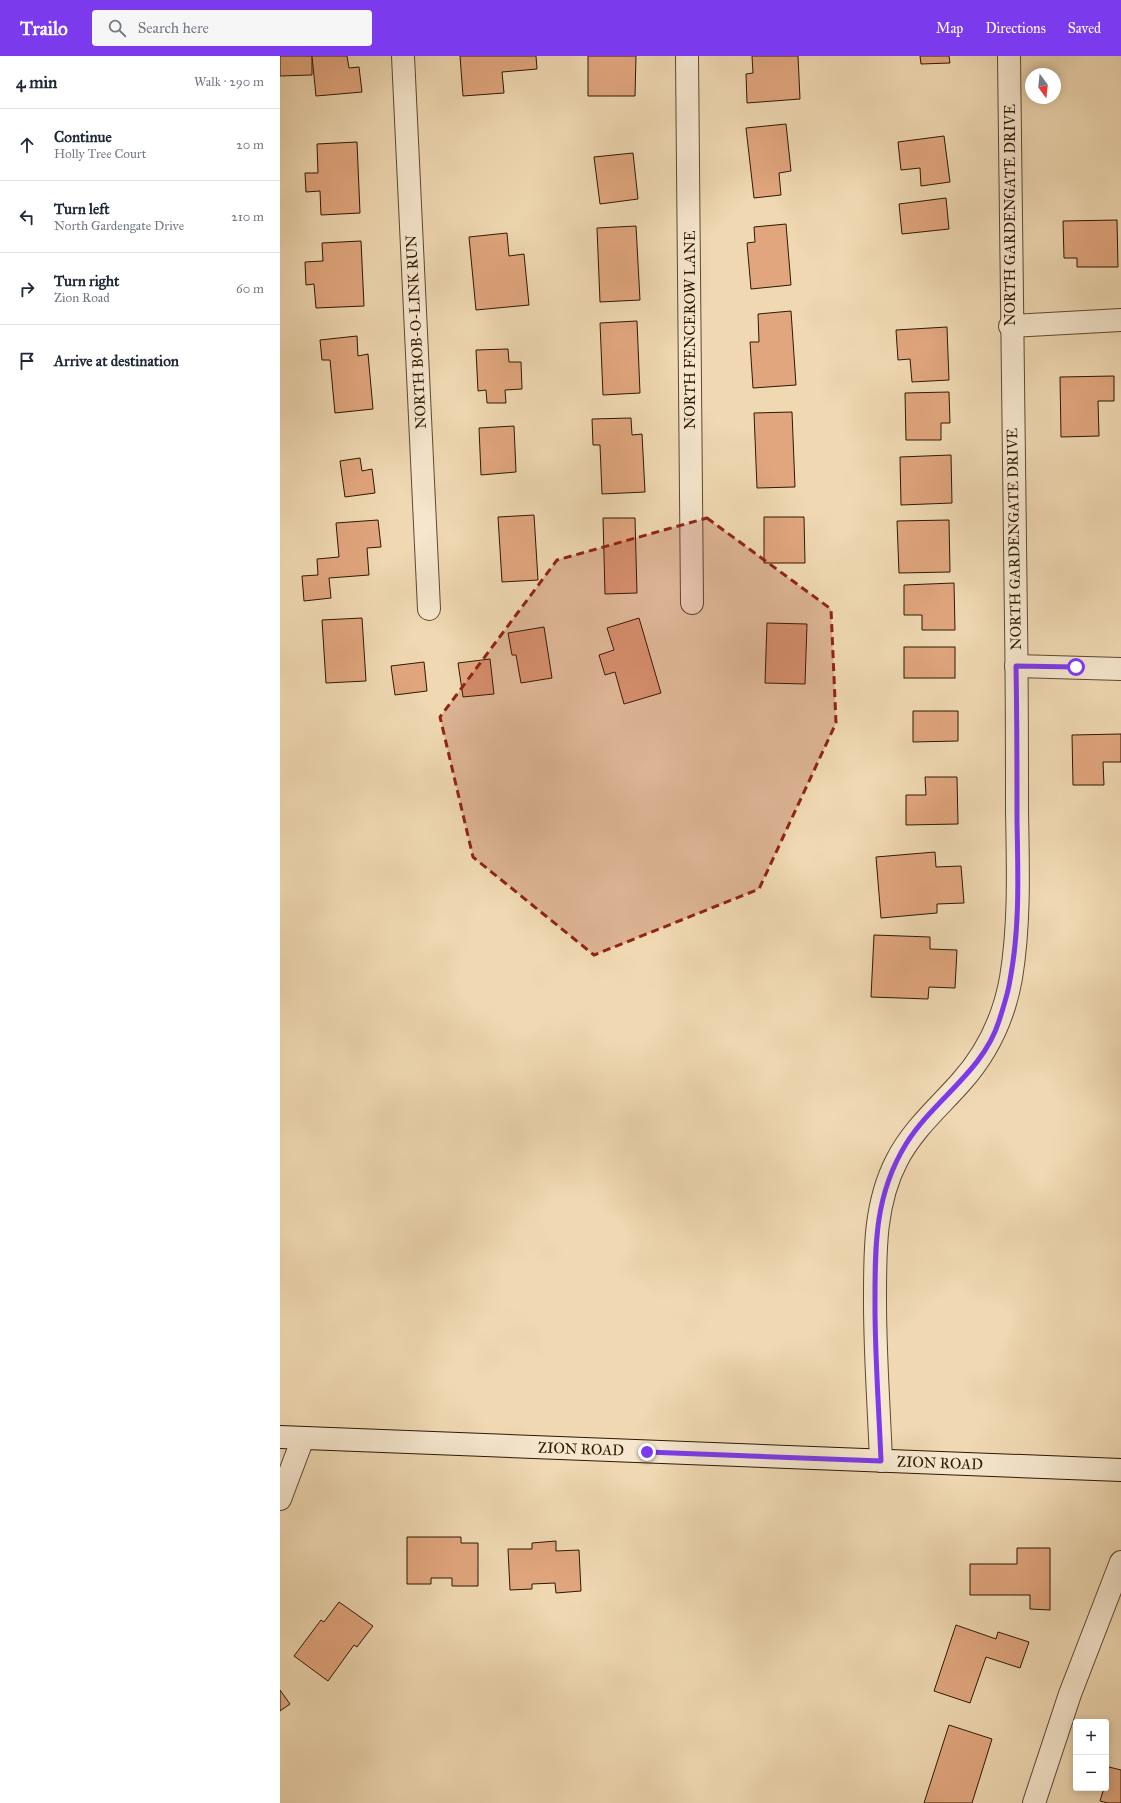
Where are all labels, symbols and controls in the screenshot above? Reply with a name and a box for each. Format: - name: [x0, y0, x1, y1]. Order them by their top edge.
- search box: [92, 10, 372, 46]
- text: Trailo: [20, 17, 68, 40]
- icon: search: [106, 17, 128, 39]
- text: Search here: [138, 19, 209, 37]
- text: Map: [936, 20, 963, 37]
- text: Directions: [985, 20, 1046, 37]
- text: Saved: [1068, 20, 1101, 37]
- north arrow: [1025, 68, 1061, 104]
- text: 4 min: [16, 72, 57, 93]
- text: Walk · 290 m: [194, 74, 264, 90]
- street label: NORTH GARDENGATE DRIVE: [1001, 104, 1019, 326]
- text: Continue: [54, 128, 112, 146]
- icon: ahead: [16, 134, 38, 156]
- text: 20 m: [236, 137, 264, 153]
- text: Holly Tree Court: [54, 146, 146, 162]
- text: Turn left: [54, 200, 110, 218]
- icon: left: [16, 206, 38, 228]
- text: 210 m: [231, 209, 264, 225]
- text: North Gardengate Drive: [54, 218, 184, 234]
- street label: NORTH FENCEROW LANE: [681, 230, 699, 429]
- street label: NORTH BOB-O-LINK RUN: [402, 234, 430, 429]
- text: Turn right: [54, 272, 119, 290]
- icon: right: [16, 278, 38, 300]
- text: 60 m: [236, 281, 264, 297]
- text: Zion Road: [54, 290, 110, 306]
- icon: arrive: [16, 350, 38, 372]
- text: Arrive at destination: [54, 352, 179, 370]
- street label: NORTH GARDENGATE DRIVE: [1003, 428, 1025, 650]
- route start: [1067, 658, 1085, 676]
- street label: ZION ROAD: [538, 1439, 625, 1460]
- route end: [638, 1443, 656, 1461]
- street label: ZION ROAD: [897, 1453, 984, 1474]
- map controls: [1073, 1719, 1109, 1791]
- button: +: [1073, 1719, 1109, 1755]
- button: −: [1073, 1755, 1109, 1791]

